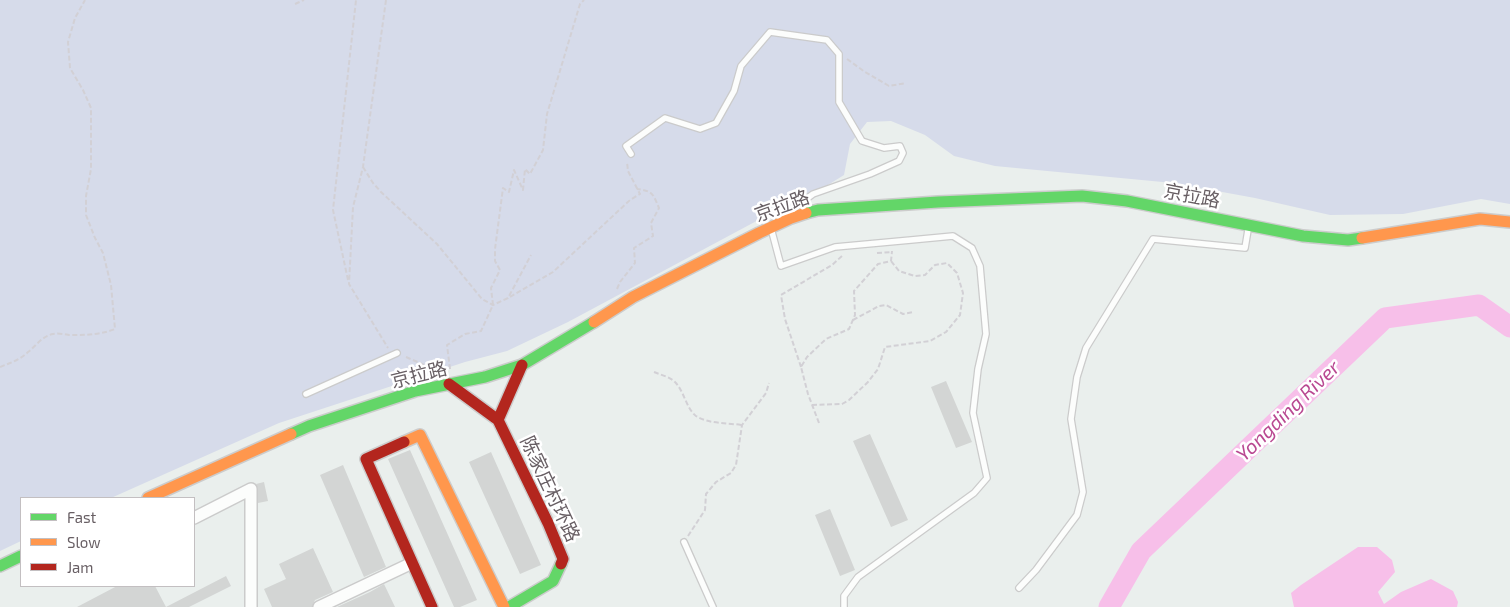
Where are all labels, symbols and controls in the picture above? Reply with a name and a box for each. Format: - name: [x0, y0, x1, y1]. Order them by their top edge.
- street label: 京拉路: [1162, 179, 1222, 213]
- street label: 京拉路: [751, 186, 813, 226]
- water label: Yongding River: [1231, 356, 1345, 466]
- street label: 京拉路: [389, 357, 449, 393]
- street label: 陈家庄村环路: [516, 433, 584, 545]
- legend: [20, 497, 195, 587]
- text: Fast: [67, 508, 96, 526]
- text: Slow: [67, 533, 101, 551]
- text: Jam: [67, 558, 93, 576]

